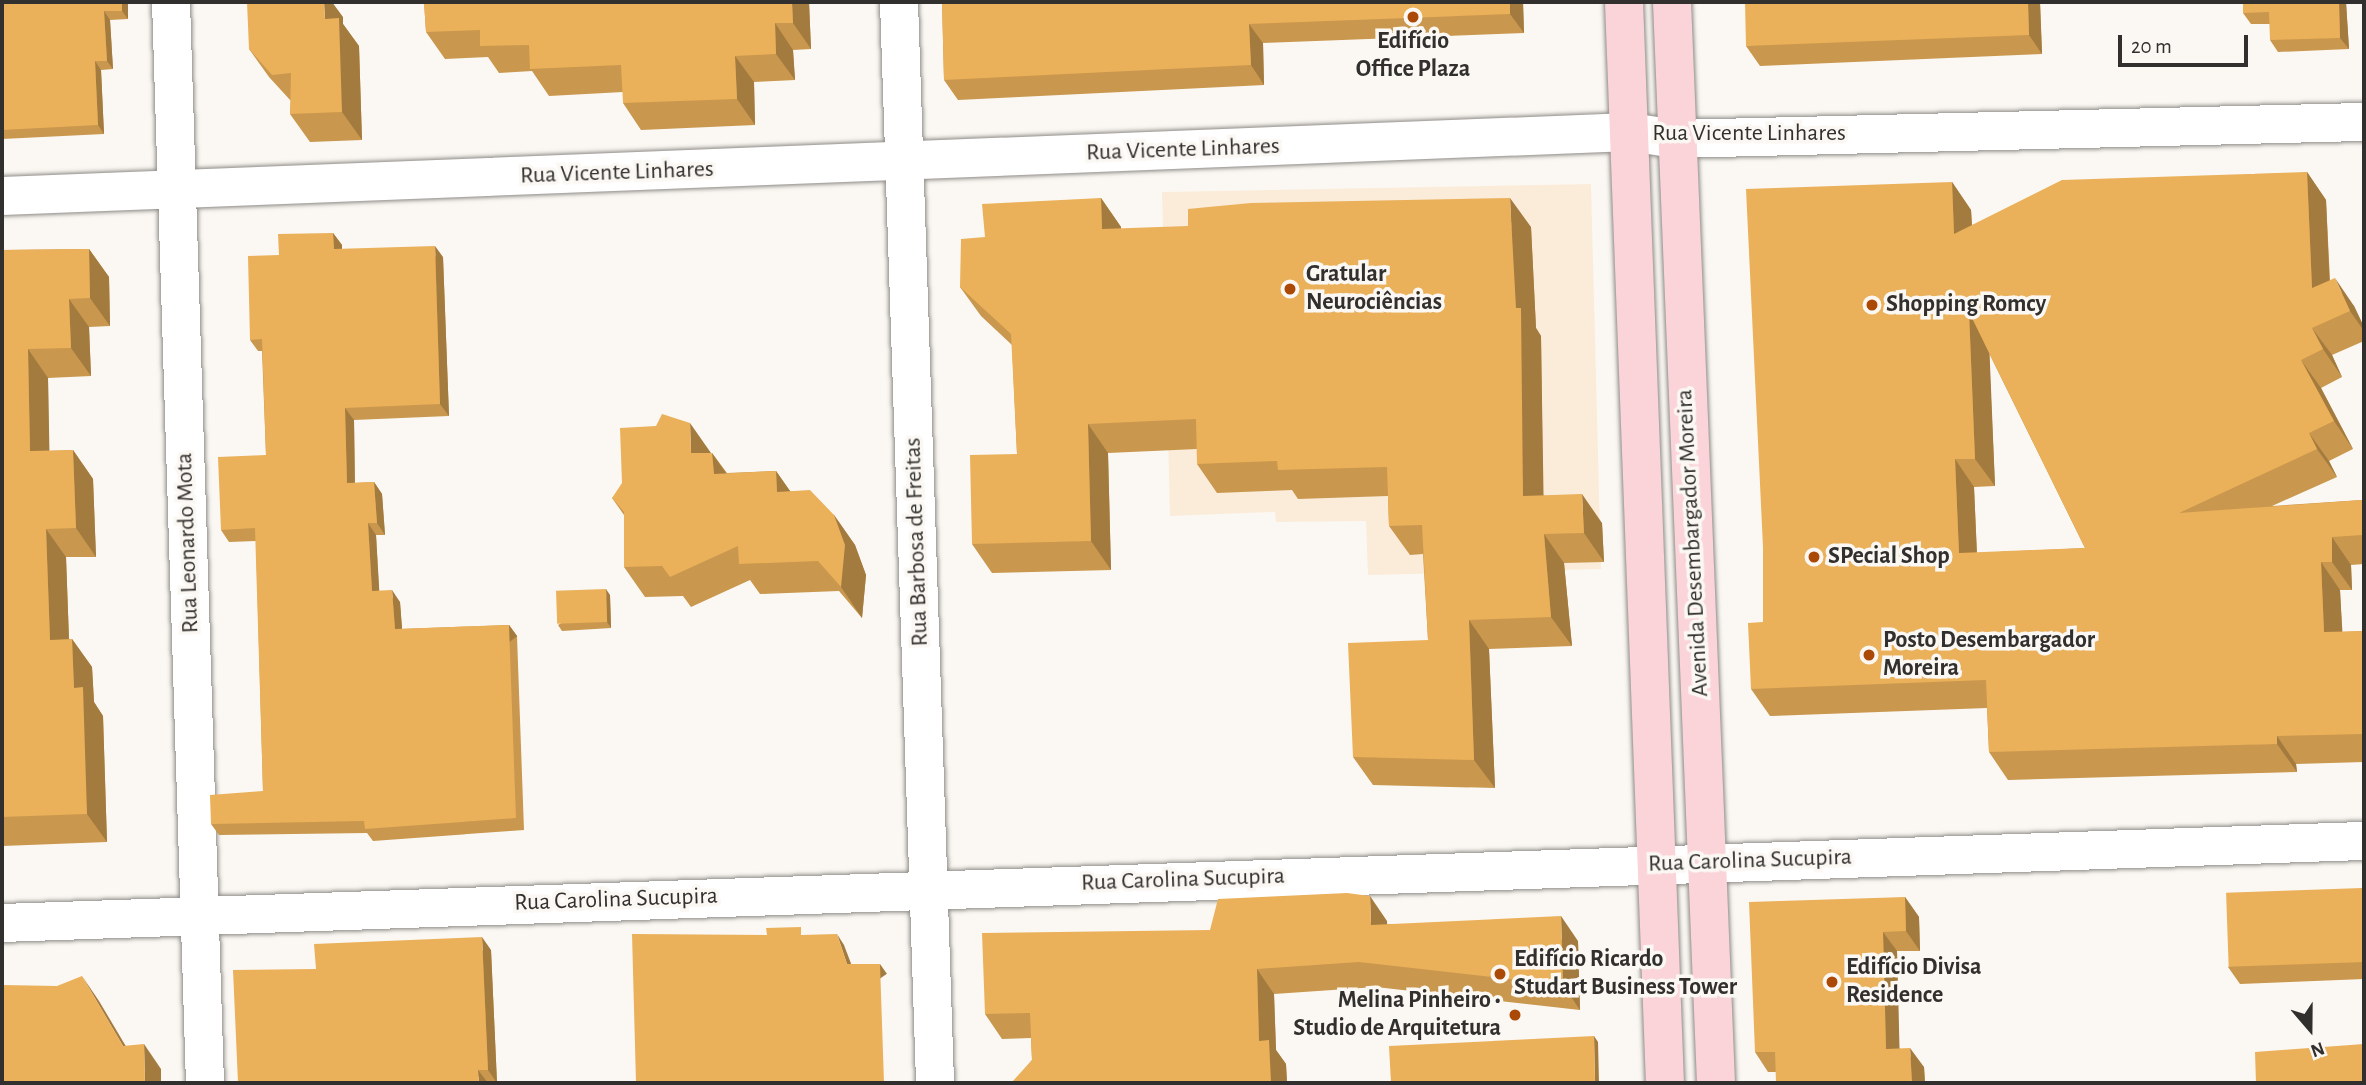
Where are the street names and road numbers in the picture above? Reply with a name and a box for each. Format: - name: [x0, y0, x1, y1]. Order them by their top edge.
- street label: Rua Vicente Linhares: [1652, 120, 1846, 148]
- street label: Rua Vicente Linhares: [1086, 132, 1280, 168]
- street label: Rua Vicente Linhares: [520, 155, 714, 191]
- street label: Avenida Desembargador Moreira: [1671, 388, 1715, 698]
- street label: Rua Barbosa de Freitas: [899, 437, 935, 647]
- street label: Rua Leonardo Mota: [170, 452, 206, 634]
- street label: Rua Carolina Sucupira: [1648, 843, 1852, 879]
- street label: Rua Carolina Sucupira: [1081, 862, 1285, 898]
- street label: Rua Carolina Sucupira: [514, 882, 718, 918]

